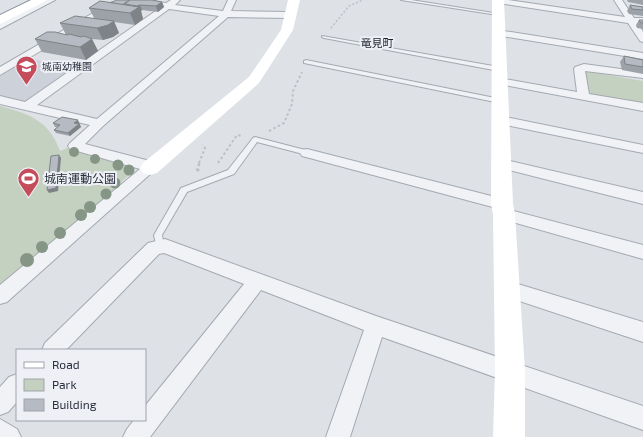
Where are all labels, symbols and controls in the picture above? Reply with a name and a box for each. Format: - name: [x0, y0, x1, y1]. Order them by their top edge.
- district label: 竜見町: [361, 36, 394, 49]
- school or university icon: 城南幼稚園: [13, 53, 39, 86]
- place label: 城南幼稚園: [42, 60, 92, 72]
- sports icon: 城南運動公園: [15, 165, 41, 198]
- place label: 城南運動公園: [44, 171, 116, 185]
- legend: [16, 349, 146, 421]
- text: Road: [52, 357, 80, 371]
- text: Park: [52, 377, 77, 391]
- text: Building: [52, 397, 97, 411]

